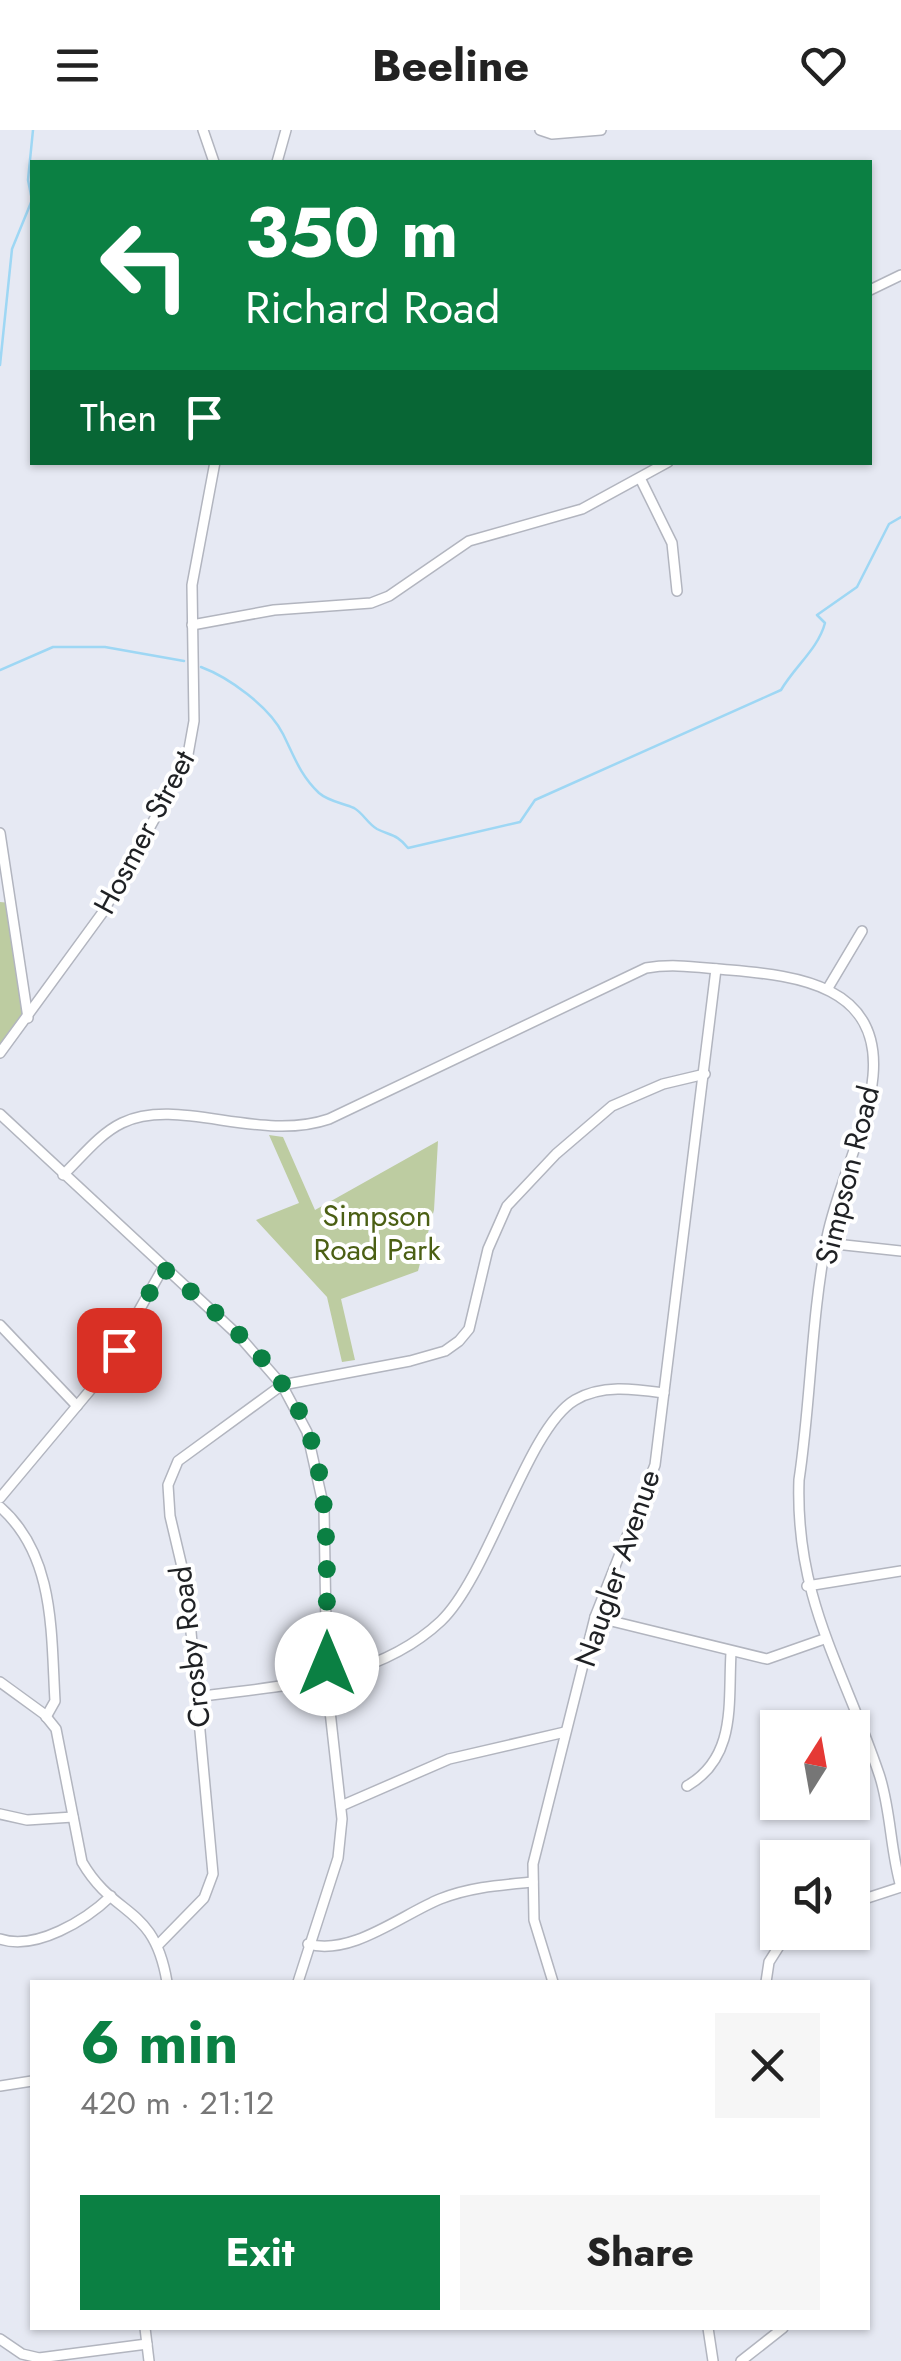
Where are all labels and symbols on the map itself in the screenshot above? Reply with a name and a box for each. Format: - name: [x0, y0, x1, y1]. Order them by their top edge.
- street label: Hosmer Street: [83, 742, 206, 921]
- street label: Simpson Road: [804, 1081, 890, 1269]
- park label: Simpson Road Park: [313, 1194, 441, 1271]
- pin: [77, 1308, 162, 1393]
- street label: Naugler Avenue: [563, 1464, 671, 1672]
- street label: Crosby Road: [159, 1564, 221, 1730]
- position arrow: [275, 1612, 379, 1716]
- north arrow: [760, 1710, 870, 1820]

